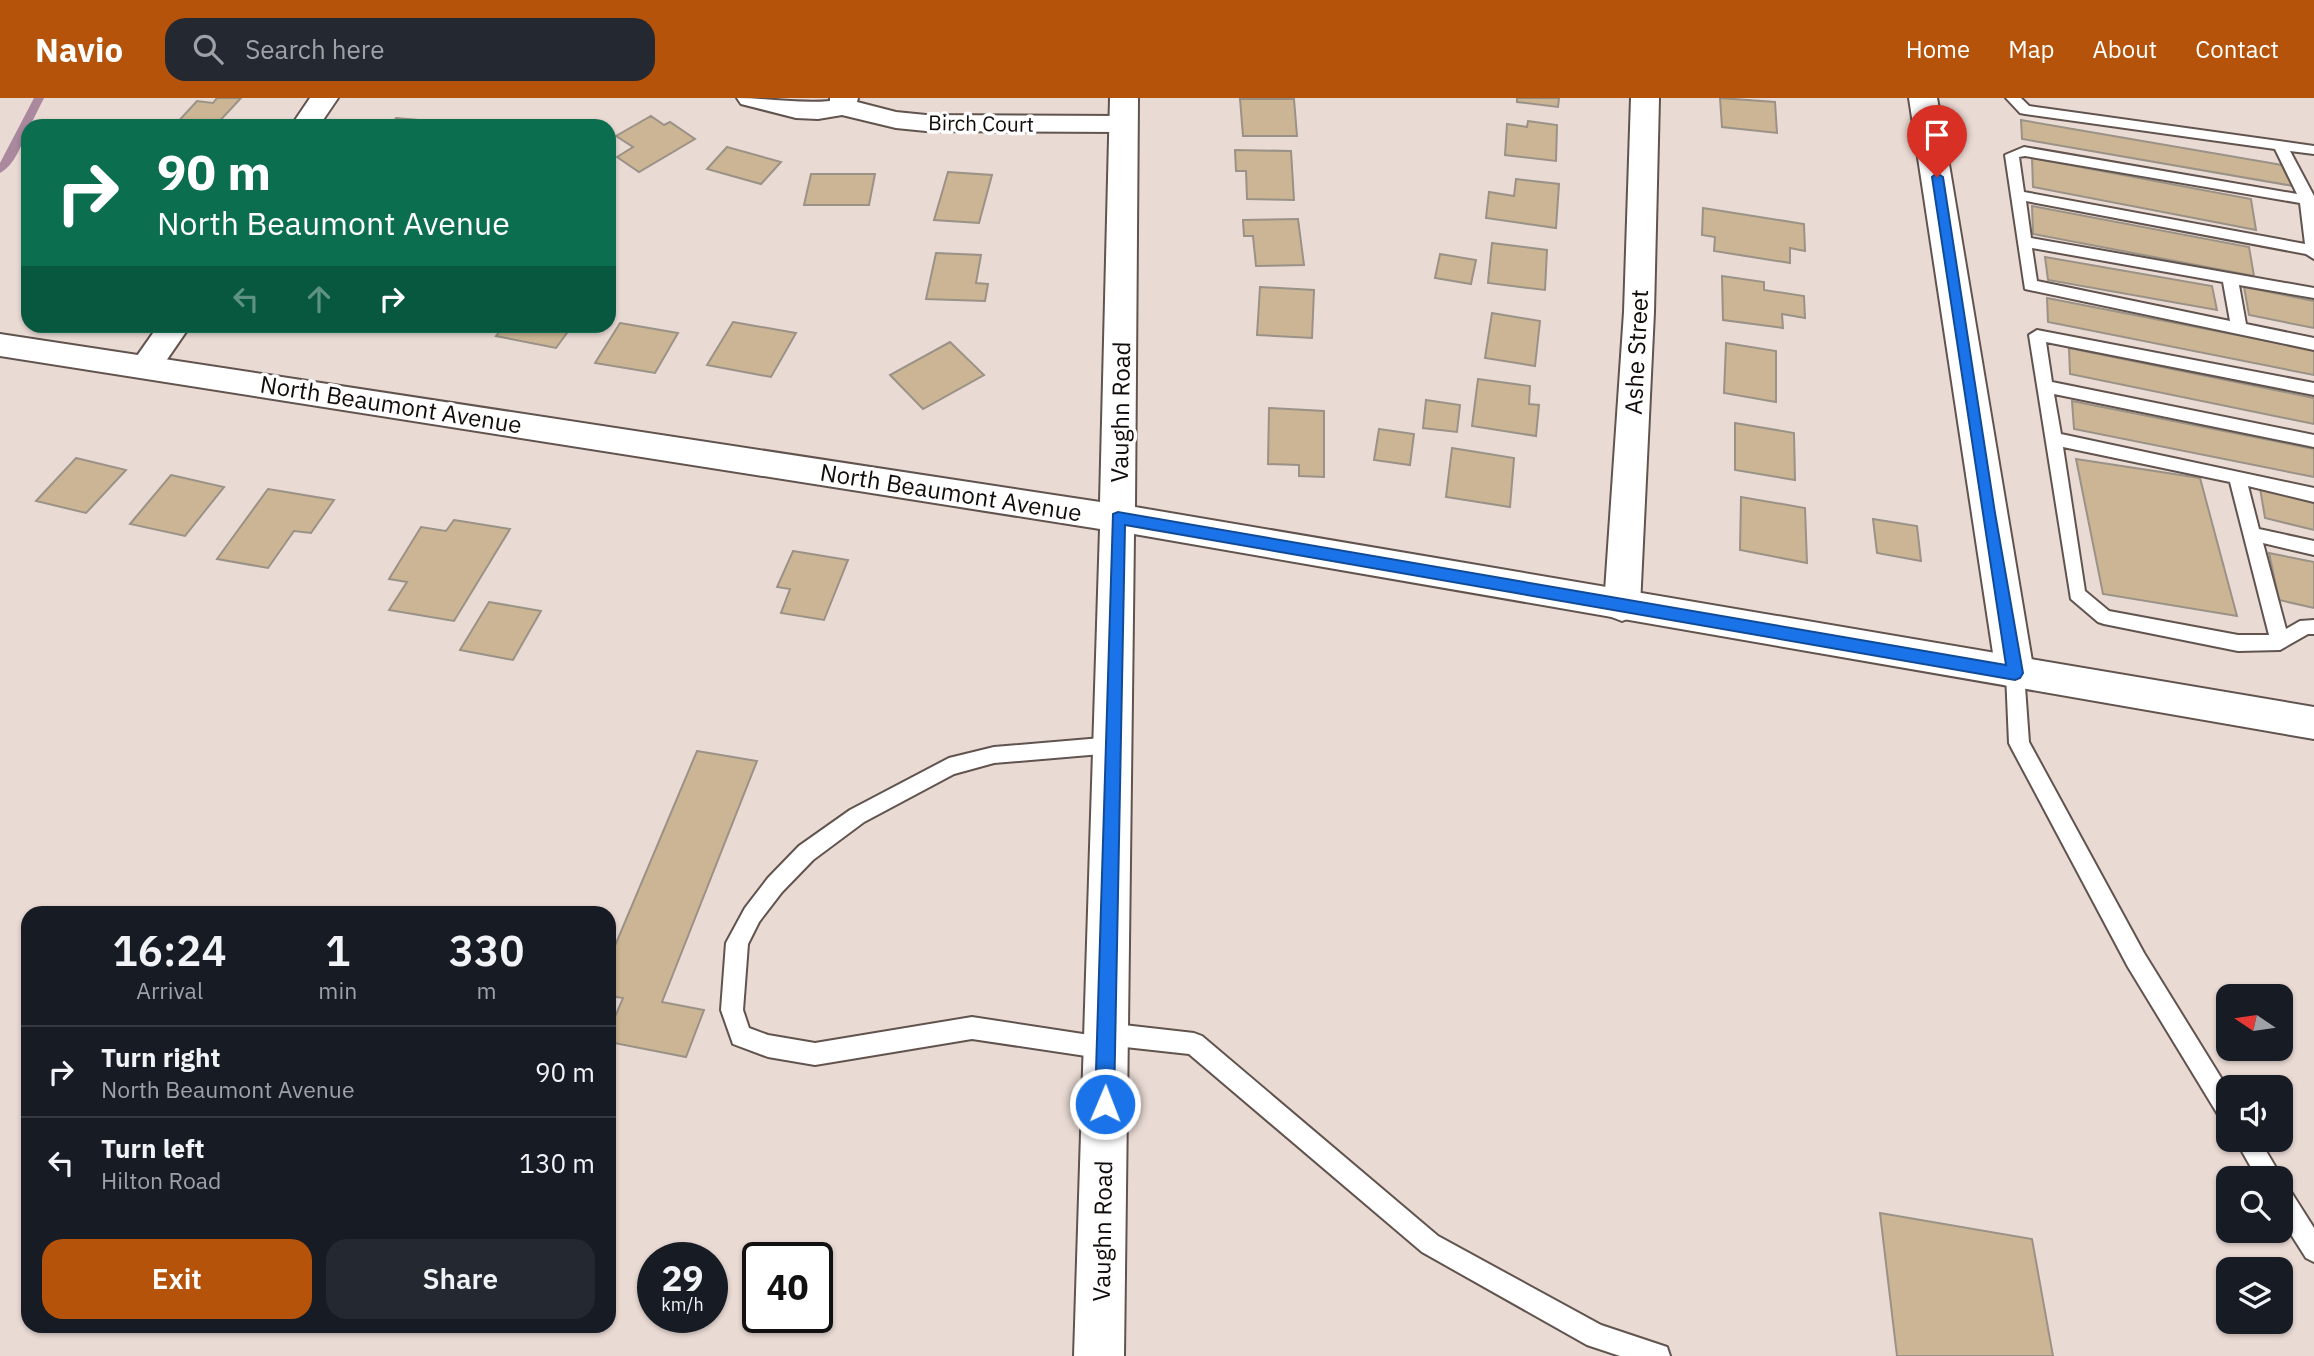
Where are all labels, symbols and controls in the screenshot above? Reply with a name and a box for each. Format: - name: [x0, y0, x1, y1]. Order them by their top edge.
- search box: [165, 18, 655, 81]
- text: Navio: [35, 28, 123, 71]
- icon: search: [189, 30, 227, 68]
- text: Search here: [245, 32, 385, 66]
- text: Home: [1906, 33, 1970, 65]
- text: Map: [2008, 33, 2054, 65]
- text: About: [2092, 33, 2157, 65]
- text: Contact: [2195, 33, 2279, 65]
- pin: [1907, 105, 1967, 177]
- street label: Birch Court: [928, 108, 1034, 138]
- icon: arrive: [1918, 116, 1956, 154]
- text: 90 m: [157, 140, 271, 203]
- icon: right: [42, 147, 133, 238]
- text: North Beaumont Avenue: [157, 202, 510, 244]
- icon: left: [227, 280, 265, 318]
- icon: ahead: [300, 280, 338, 318]
- icon: right: [373, 280, 411, 318]
- street label: Ashe Street: [1617, 289, 1655, 415]
- street label: Vaughn Road: [1103, 341, 1137, 483]
- street label: North Beaumont Avenue: [258, 368, 524, 440]
- street label: North Beaumont Avenue: [818, 456, 1084, 528]
- text: 16:24: [113, 923, 227, 978]
- text: 1: [325, 923, 350, 978]
- text: 330: [449, 923, 524, 978]
- text: Arrival: [136, 975, 203, 1005]
- text: min: [318, 975, 357, 1005]
- text: m: [477, 975, 497, 1005]
- north arrow: [2216, 984, 2292, 1060]
- map controls: [2216, 984, 2293, 1334]
- text: Turn right: [101, 1040, 220, 1074]
- icon: right: [42, 1053, 80, 1091]
- text: 90 m: [535, 1055, 595, 1089]
- position arrow: [1068, 1067, 1142, 1141]
- text: North Beaumont Avenue: [101, 1074, 355, 1104]
- button: sound: [2216, 1075, 2293, 1152]
- text: Turn left: [101, 1131, 204, 1165]
- icon: left: [42, 1144, 80, 1182]
- text: 130 m: [519, 1146, 595, 1180]
- street label: Vaughn Road: [1085, 1160, 1119, 1302]
- text: Hilton Road: [101, 1165, 221, 1195]
- button: search: [2216, 1166, 2293, 1243]
- button: Exit: [42, 1239, 312, 1319]
- button: Share: [326, 1239, 595, 1319]
- speed limit sign: 40: [742, 1242, 833, 1333]
- text: 29: [661, 1255, 704, 1301]
- button: layers: [2216, 1257, 2293, 1334]
- text: km/h: [661, 1293, 704, 1316]

